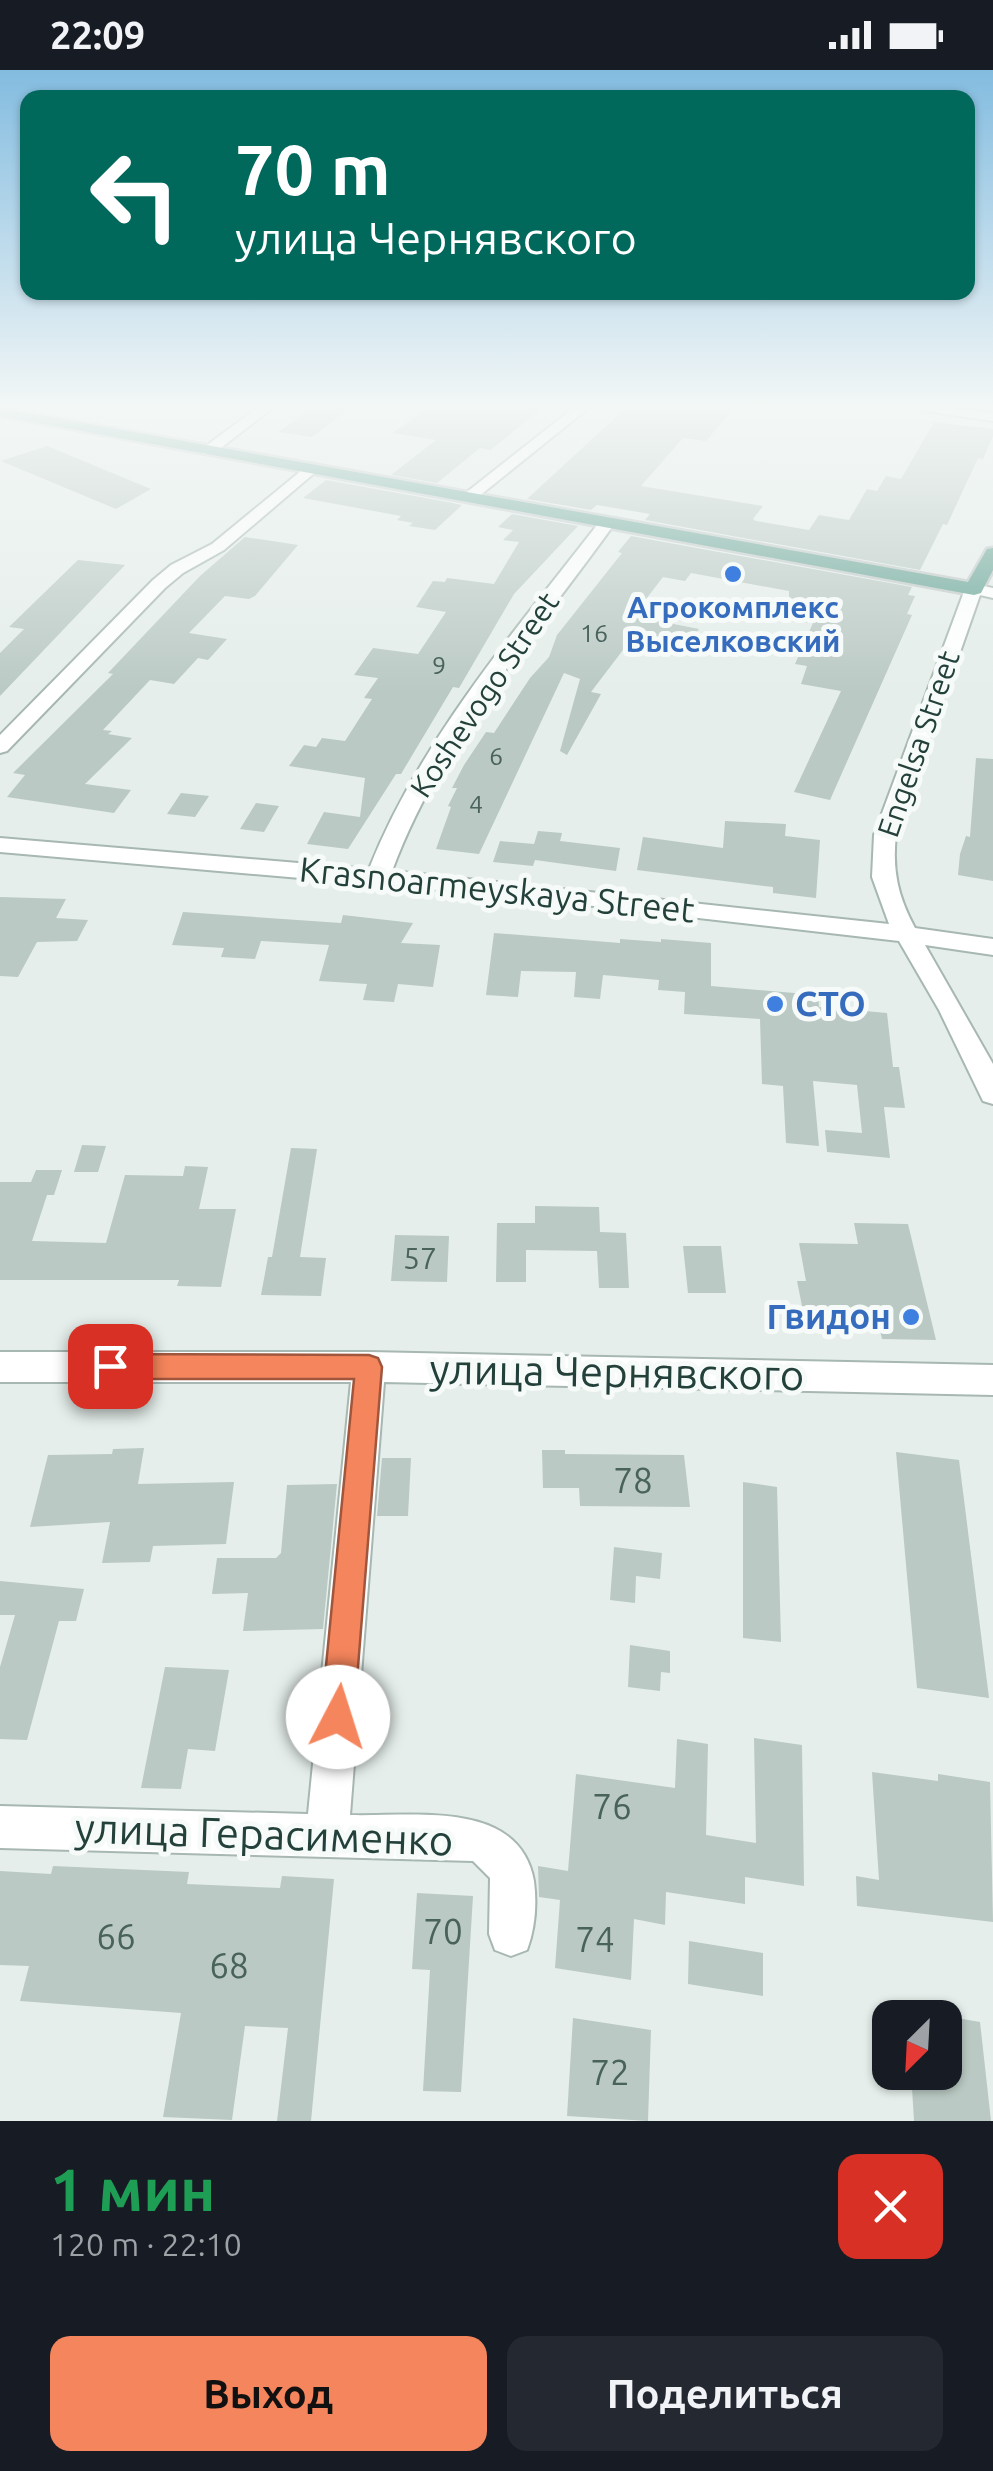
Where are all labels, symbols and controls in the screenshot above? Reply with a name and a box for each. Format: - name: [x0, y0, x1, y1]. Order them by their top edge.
- text: 22:09: [50, 14, 145, 56]
- icon: left: [70, 130, 200, 260]
- text: 70 m: [235, 130, 391, 208]
- text: улица Чернявского: [235, 212, 637, 263]
- marker: Агрокомплекс Выселковский: [722, 563, 744, 585]
- street label: Koshevogo Street: [403, 585, 565, 803]
- place label: Агрокомплекс Выселковский: [626, 590, 840, 658]
- house number: 16: [580, 619, 608, 647]
- street label: Engelsa Street: [870, 646, 966, 841]
- house number: 9: [432, 651, 446, 679]
- house number: 6: [489, 742, 503, 770]
- house number: 4: [469, 790, 483, 818]
- street label: Krasnoarmeyskaya Street: [298, 848, 697, 930]
- place label: СТО: [795, 983, 866, 1023]
- marker: СТО: [764, 993, 786, 1015]
- house number: 57: [403, 1241, 437, 1275]
- place label: Гвидон: [766, 1296, 891, 1336]
- marker: Гвидон: [900, 1306, 922, 1328]
- pin: [68, 1324, 153, 1409]
- icon: arrive: [83, 1339, 138, 1394]
- street label: улица Чернявского: [429, 1345, 805, 1398]
- house number: 78: [613, 1460, 653, 1500]
- position arrow: [286, 1665, 390, 1769]
- house number: 76: [592, 1786, 632, 1826]
- street label: улица Герасименко: [74, 1803, 454, 1864]
- house number: 70: [423, 1911, 463, 1951]
- house number: 66: [96, 1916, 136, 1956]
- house number: 74: [575, 1919, 615, 1959]
- house number: 68: [209, 1945, 249, 1985]
- north arrow: [872, 2000, 962, 2090]
- map controls: [872, 2000, 962, 2090]
- house number: 72: [590, 2052, 630, 2092]
- button: close: [838, 2154, 943, 2259]
- text: 1 мин: [50, 2155, 215, 2222]
- text: 120 m · 22:10: [50, 2226, 242, 2262]
- button: Выход: [50, 2336, 487, 2451]
- button: Поделиться: [507, 2336, 943, 2451]

